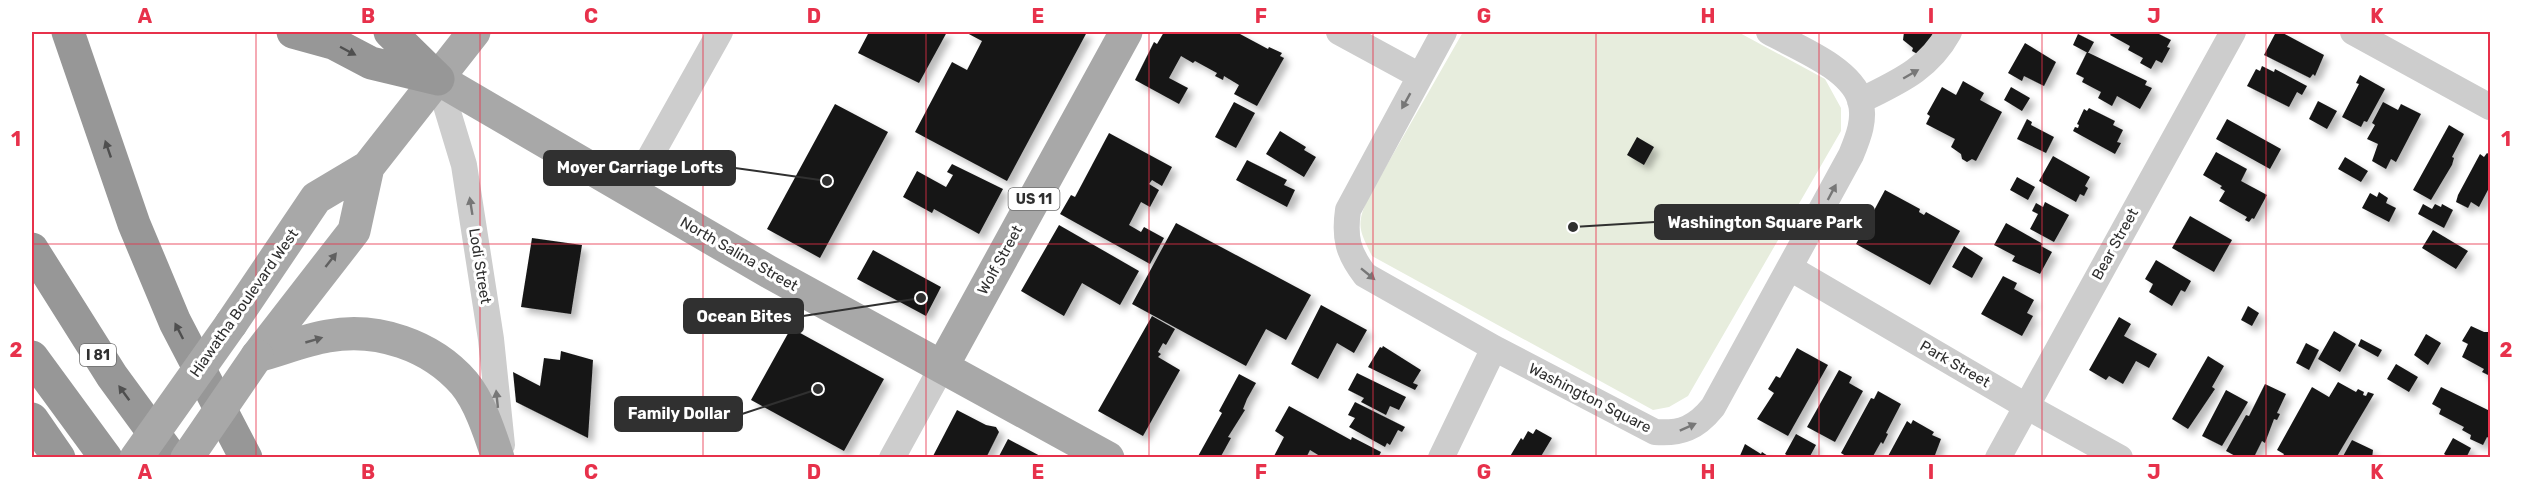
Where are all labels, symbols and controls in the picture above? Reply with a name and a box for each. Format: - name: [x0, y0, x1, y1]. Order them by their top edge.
- text: A: [138, 4, 153, 28]
- text: B: [361, 4, 375, 28]
- text: C: [584, 4, 598, 28]
- text: D: [807, 4, 821, 28]
- text: E: [1032, 4, 1044, 28]
- text: F: [1255, 4, 1267, 28]
- text: G: [1477, 4, 1491, 28]
- text: H: [1701, 4, 1715, 28]
- text: I: [1928, 4, 1934, 28]
- text: J: [2147, 4, 2161, 28]
- text: K: [2370, 4, 2384, 28]
- one-way arrow: [339, 46, 356, 56]
- one-way arrow: [1903, 68, 1919, 79]
- one-way arrow: [1401, 93, 1411, 110]
- text: 1: [11, 127, 21, 151]
- text: 1: [2501, 127, 2511, 151]
- one-way arrow: [103, 140, 112, 158]
- callout: Moyer Carriage Lofts: [544, 151, 735, 185]
- text: Moyer Carriage Lofts: [557, 158, 723, 177]
- one-way arrow: [1827, 183, 1837, 200]
- road number: US 11: [1008, 188, 1060, 210]
- one-way arrow: [466, 197, 475, 216]
- callout: Washington Square Park: [1655, 205, 1874, 239]
- street label: Bear Street: [2088, 205, 2142, 283]
- street label: North Salina Street: [677, 213, 801, 295]
- text: Washington Square Park: [1668, 213, 1863, 232]
- street label: Wolf Street: [974, 222, 1026, 298]
- street label: Hiawatha Boulevard West: [186, 225, 302, 381]
- street label: Lodi Street: [465, 227, 495, 305]
- one-way arrow: [325, 252, 338, 268]
- one-way arrow: [1360, 267, 1376, 280]
- callout: Ocean Bites: [684, 299, 803, 333]
- text: Ocean Bites: [696, 307, 792, 326]
- one-way arrow: [175, 322, 184, 339]
- one-way arrow: [305, 335, 323, 344]
- street label: Park Street: [1917, 337, 1993, 391]
- text: 2: [10, 338, 23, 362]
- text: 2: [2500, 338, 2513, 362]
- road number: I 81: [80, 344, 116, 366]
- street label: Washington Square: [1526, 359, 1654, 437]
- one-way arrow: [119, 386, 131, 401]
- one-way arrow: [492, 390, 502, 409]
- callout: Family Dollar: [615, 397, 742, 431]
- text: Family Dollar: [628, 404, 731, 423]
- one-way arrow: [1680, 423, 1697, 432]
- text: A: [138, 460, 153, 484]
- text: B: [361, 460, 375, 484]
- text: C: [584, 460, 598, 484]
- text: D: [807, 460, 821, 484]
- text: E: [1032, 460, 1044, 484]
- text: F: [1255, 460, 1267, 484]
- text: G: [1477, 460, 1491, 484]
- text: H: [1701, 460, 1715, 484]
- text: I: [1928, 460, 1934, 484]
- text: J: [2147, 460, 2161, 484]
- text: K: [2370, 460, 2384, 484]

